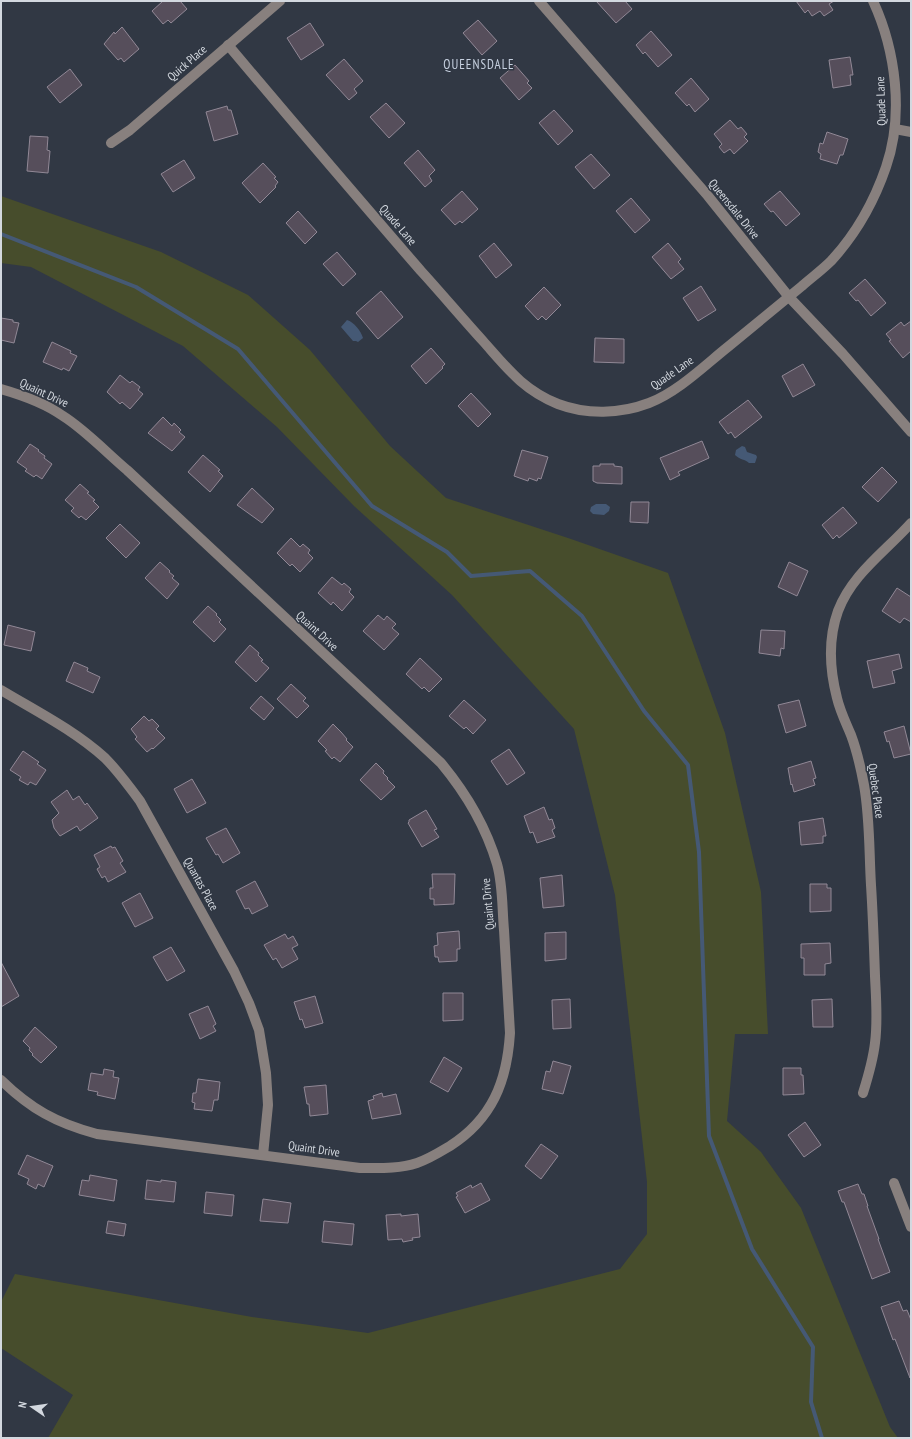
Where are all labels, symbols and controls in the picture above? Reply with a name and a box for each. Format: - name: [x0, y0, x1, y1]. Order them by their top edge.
- street label: Quick Place: [164, 41, 210, 84]
- district label: QUEENSDALE: [443, 56, 515, 73]
- street label: Quade Lane: [872, 76, 889, 126]
- street label: Queensdale Drive: [706, 176, 763, 242]
- street label: Quade Lane: [377, 201, 420, 248]
- street label: Quade Lane: [647, 352, 696, 393]
- street label: Quaint Drive: [17, 375, 71, 410]
- street label: Quaint Drive: [293, 607, 342, 654]
- street label: Quebec Place: [865, 762, 888, 819]
- street label: Quantas Place: [181, 854, 222, 913]
- street label: Quaint Drive: [478, 877, 497, 931]
- street label: Quaint Drive: [287, 1137, 341, 1160]
- north arrow: [12, 1387, 52, 1427]
- text: N: [15, 1400, 30, 1409]

